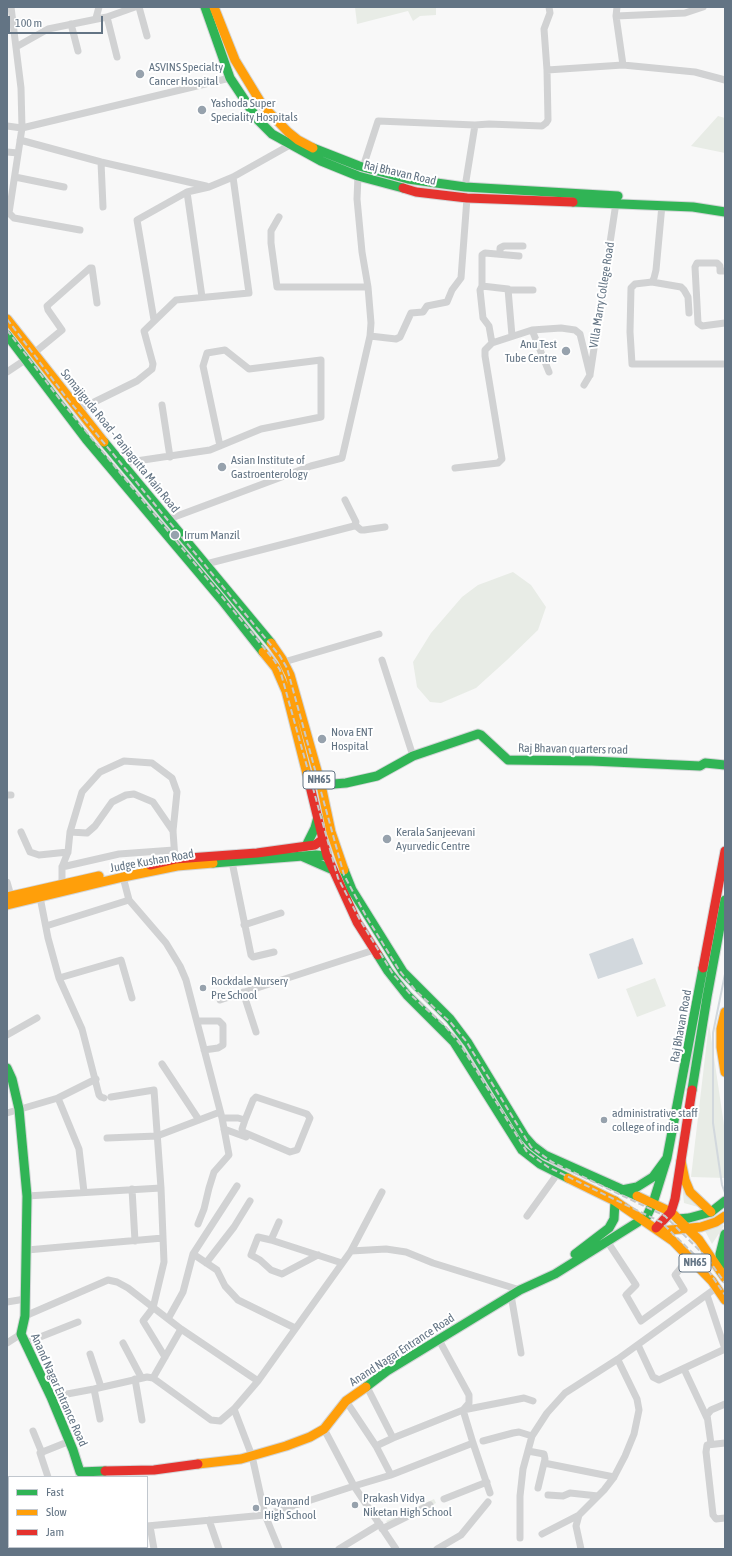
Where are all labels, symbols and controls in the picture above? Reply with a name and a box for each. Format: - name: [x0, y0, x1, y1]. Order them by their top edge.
- scale bar: [10, 8, 105, 34]
- text: 100 m: [15, 16, 42, 30]
- place label: ASVINS Specialty Cancer Hospital: [149, 60, 223, 88]
- marker: ASVINS Specialty Cancer Hospital: [134, 68, 146, 80]
- place label: Yashoda Super Speciality Hospitals: [211, 96, 298, 124]
- marker: Yashoda Super Speciality Hospitals: [196, 104, 208, 116]
- street label: Raj Bhavan Road: [362, 158, 438, 188]
- street label: Villa Marry College Road: [587, 241, 617, 349]
- place label: Anu Test Tube Centre: [505, 337, 557, 365]
- marker: Anu Test Tube Centre: [560, 345, 572, 357]
- street label: Somajiguda Road - Panjagutta Main Road: [58, 366, 182, 516]
- place label: Asian Institute of Gastroenterology: [231, 453, 308, 481]
- marker: Asian Institute of Gastroenterology: [216, 461, 228, 473]
- place label: Irrum Manzil: [184, 528, 240, 542]
- marker: Irrum Manzil: [169, 529, 181, 541]
- place label: Nova ENT Hospital: [331, 725, 373, 753]
- marker: Nova ENT Hospital: [316, 733, 328, 745]
- street label: Raj Bhavan quarters road: [518, 741, 628, 757]
- road number: NH65: [303, 771, 335, 789]
- place label: Kerala Sanjeevani Ayurvedic Centre: [396, 825, 475, 853]
- marker: Kerala Sanjeevani Ayurvedic Centre: [381, 833, 393, 845]
- street label: Judge Kushan Road: [109, 847, 195, 875]
- place label: Rockdale Nursery Pre School: [211, 974, 288, 1002]
- marker: Rockdale Nursery Pre School: [198, 983, 208, 993]
- street label: Raj Bhavan Road: [667, 988, 695, 1064]
- place label: administrative staff college of india: [612, 1106, 698, 1134]
- marker: administrative staff college of india: [599, 1115, 609, 1125]
- road number: NH65: [679, 1254, 711, 1272]
- street label: Anand Nagar Entrance Road: [347, 1311, 457, 1389]
- street label: Anand Nagar Entrance Road: [28, 1331, 90, 1449]
- legend: [8, 1476, 148, 1548]
- text: Fast: [46, 1485, 64, 1499]
- place label: Prakash Vidya Niketan High School: [363, 1491, 452, 1519]
- place label: Dayanand High School: [264, 1494, 316, 1522]
- marker: Prakash Vidya Niketan High School: [350, 1500, 360, 1510]
- marker: Dayanand High School: [251, 1503, 261, 1513]
- text: Slow: [46, 1505, 67, 1519]
- text: Jam: [46, 1525, 64, 1539]

